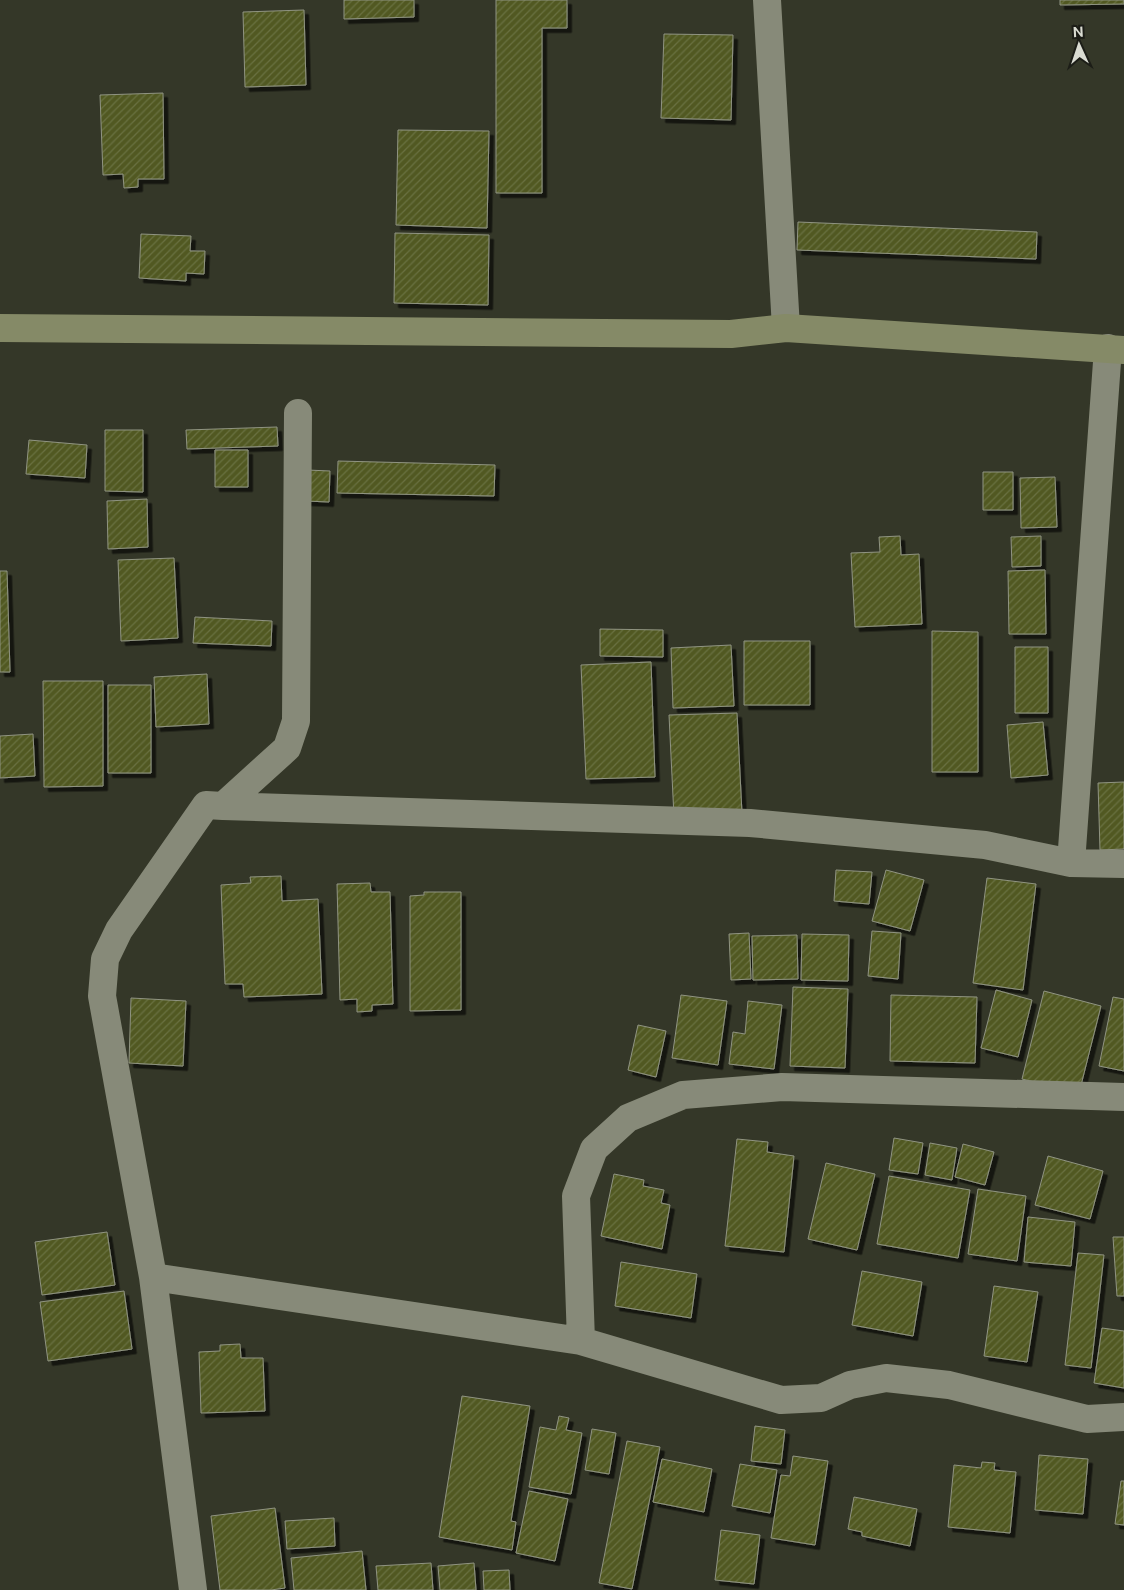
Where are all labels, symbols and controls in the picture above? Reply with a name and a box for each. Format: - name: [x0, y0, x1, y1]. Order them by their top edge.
- north arrow: [1054, 20, 1104, 70]
- text: N: [1072, 24, 1084, 40]

